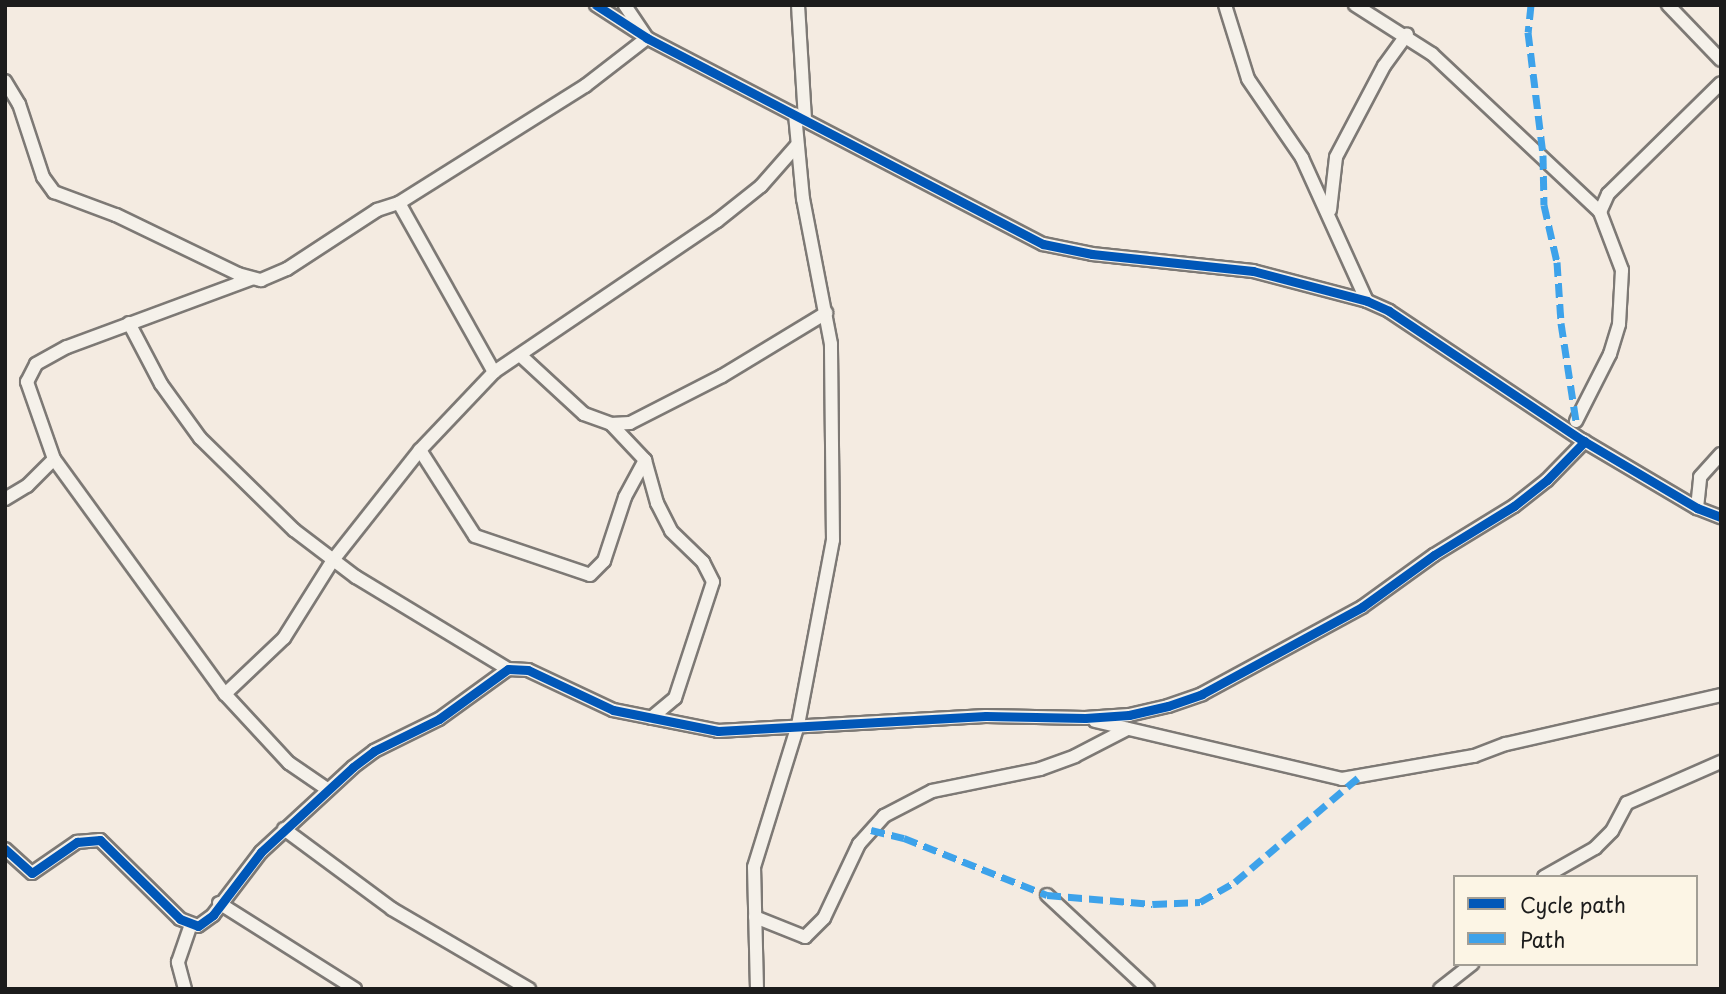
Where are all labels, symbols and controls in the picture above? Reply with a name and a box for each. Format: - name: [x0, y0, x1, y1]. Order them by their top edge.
- legend: [1453, 875, 1698, 966]
- text: Cycle path: [1520, 888, 1626, 920]
- text: Path: [1520, 923, 1565, 955]

